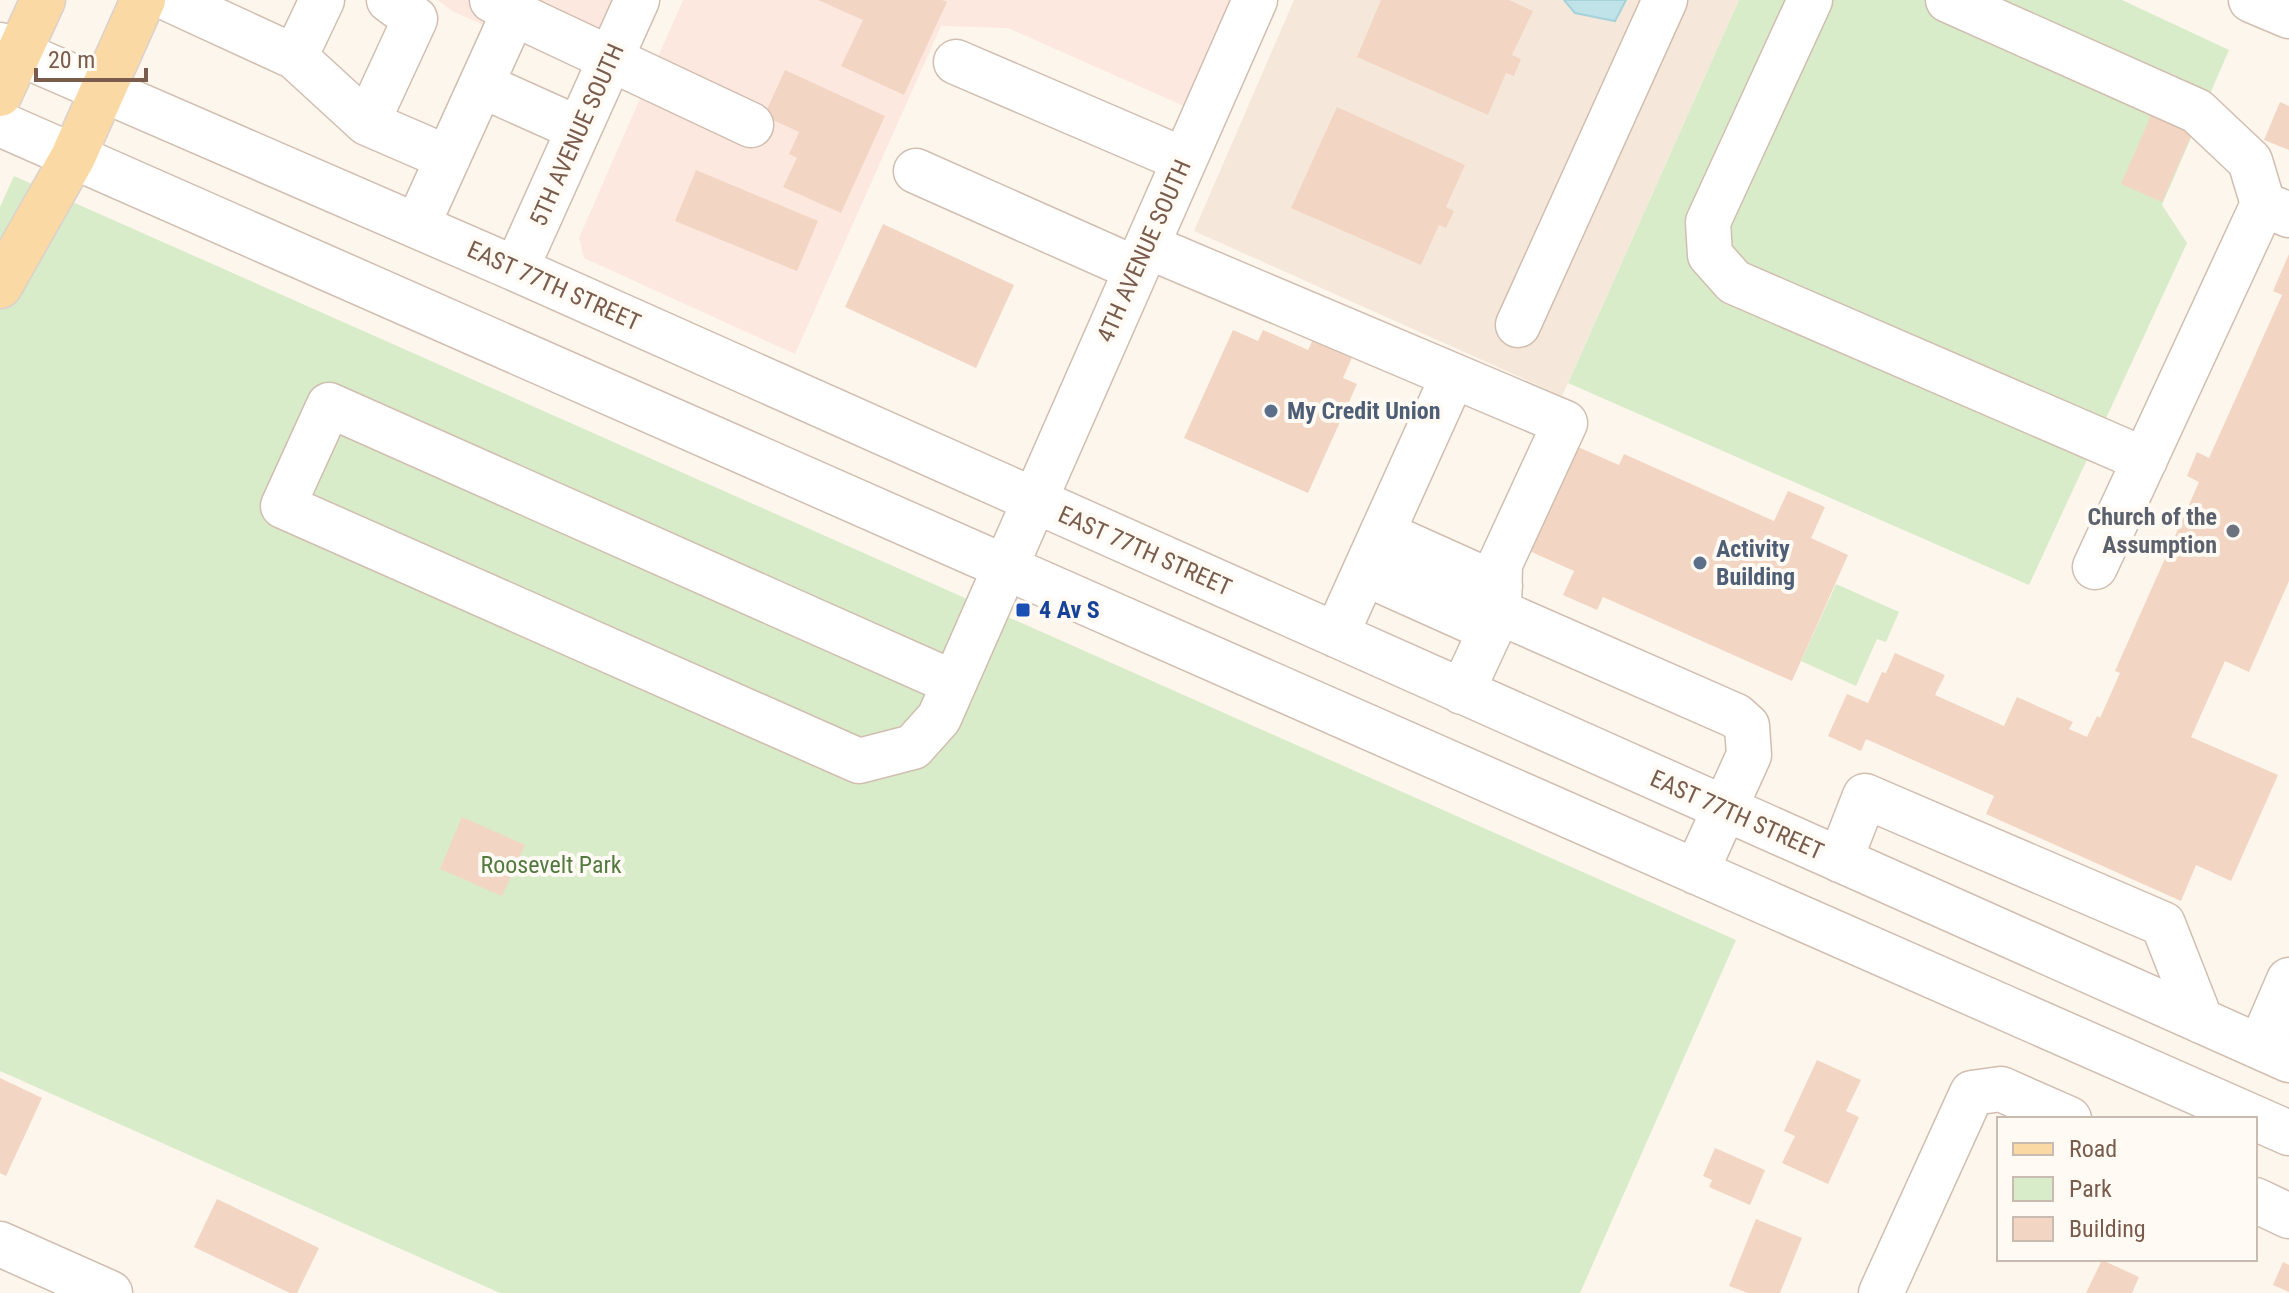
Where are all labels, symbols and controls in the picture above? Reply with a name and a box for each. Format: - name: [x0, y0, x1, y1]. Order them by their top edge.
- scale bar: [36, 32, 146, 82]
- street label: 5TH AVENUE SOUTH: [524, 40, 630, 230]
- text: 20 m: [48, 46, 95, 74]
- street label: 4TH AVENUE SOUTH: [1091, 156, 1197, 346]
- street label: EAST 77TH STREET: [463, 235, 645, 337]
- place label: My Credit Union: [1287, 397, 1440, 425]
- marker: My Credit Union: [1262, 402, 1280, 420]
- street label: EAST 77TH STREET: [1054, 500, 1236, 602]
- place label: Church of the Assumption: [2088, 503, 2217, 559]
- marker: Church of the Assumption: [2224, 522, 2242, 540]
- place label: Activity Building: [1716, 535, 1795, 591]
- marker: Activity Building: [1691, 554, 1709, 572]
- place label: 4 Av S: [1039, 596, 1100, 624]
- marker: 4 Av S: [1014, 601, 1032, 619]
- street label: EAST 77TH STREET: [1646, 764, 1828, 866]
- park label: Roosevelt Park: [480, 851, 622, 879]
- legend: [1997, 1117, 2257, 1261]
- text: Road: [2069, 1135, 2117, 1163]
- text: Park: [2069, 1175, 2112, 1203]
- text: Building: [2069, 1215, 2146, 1243]

